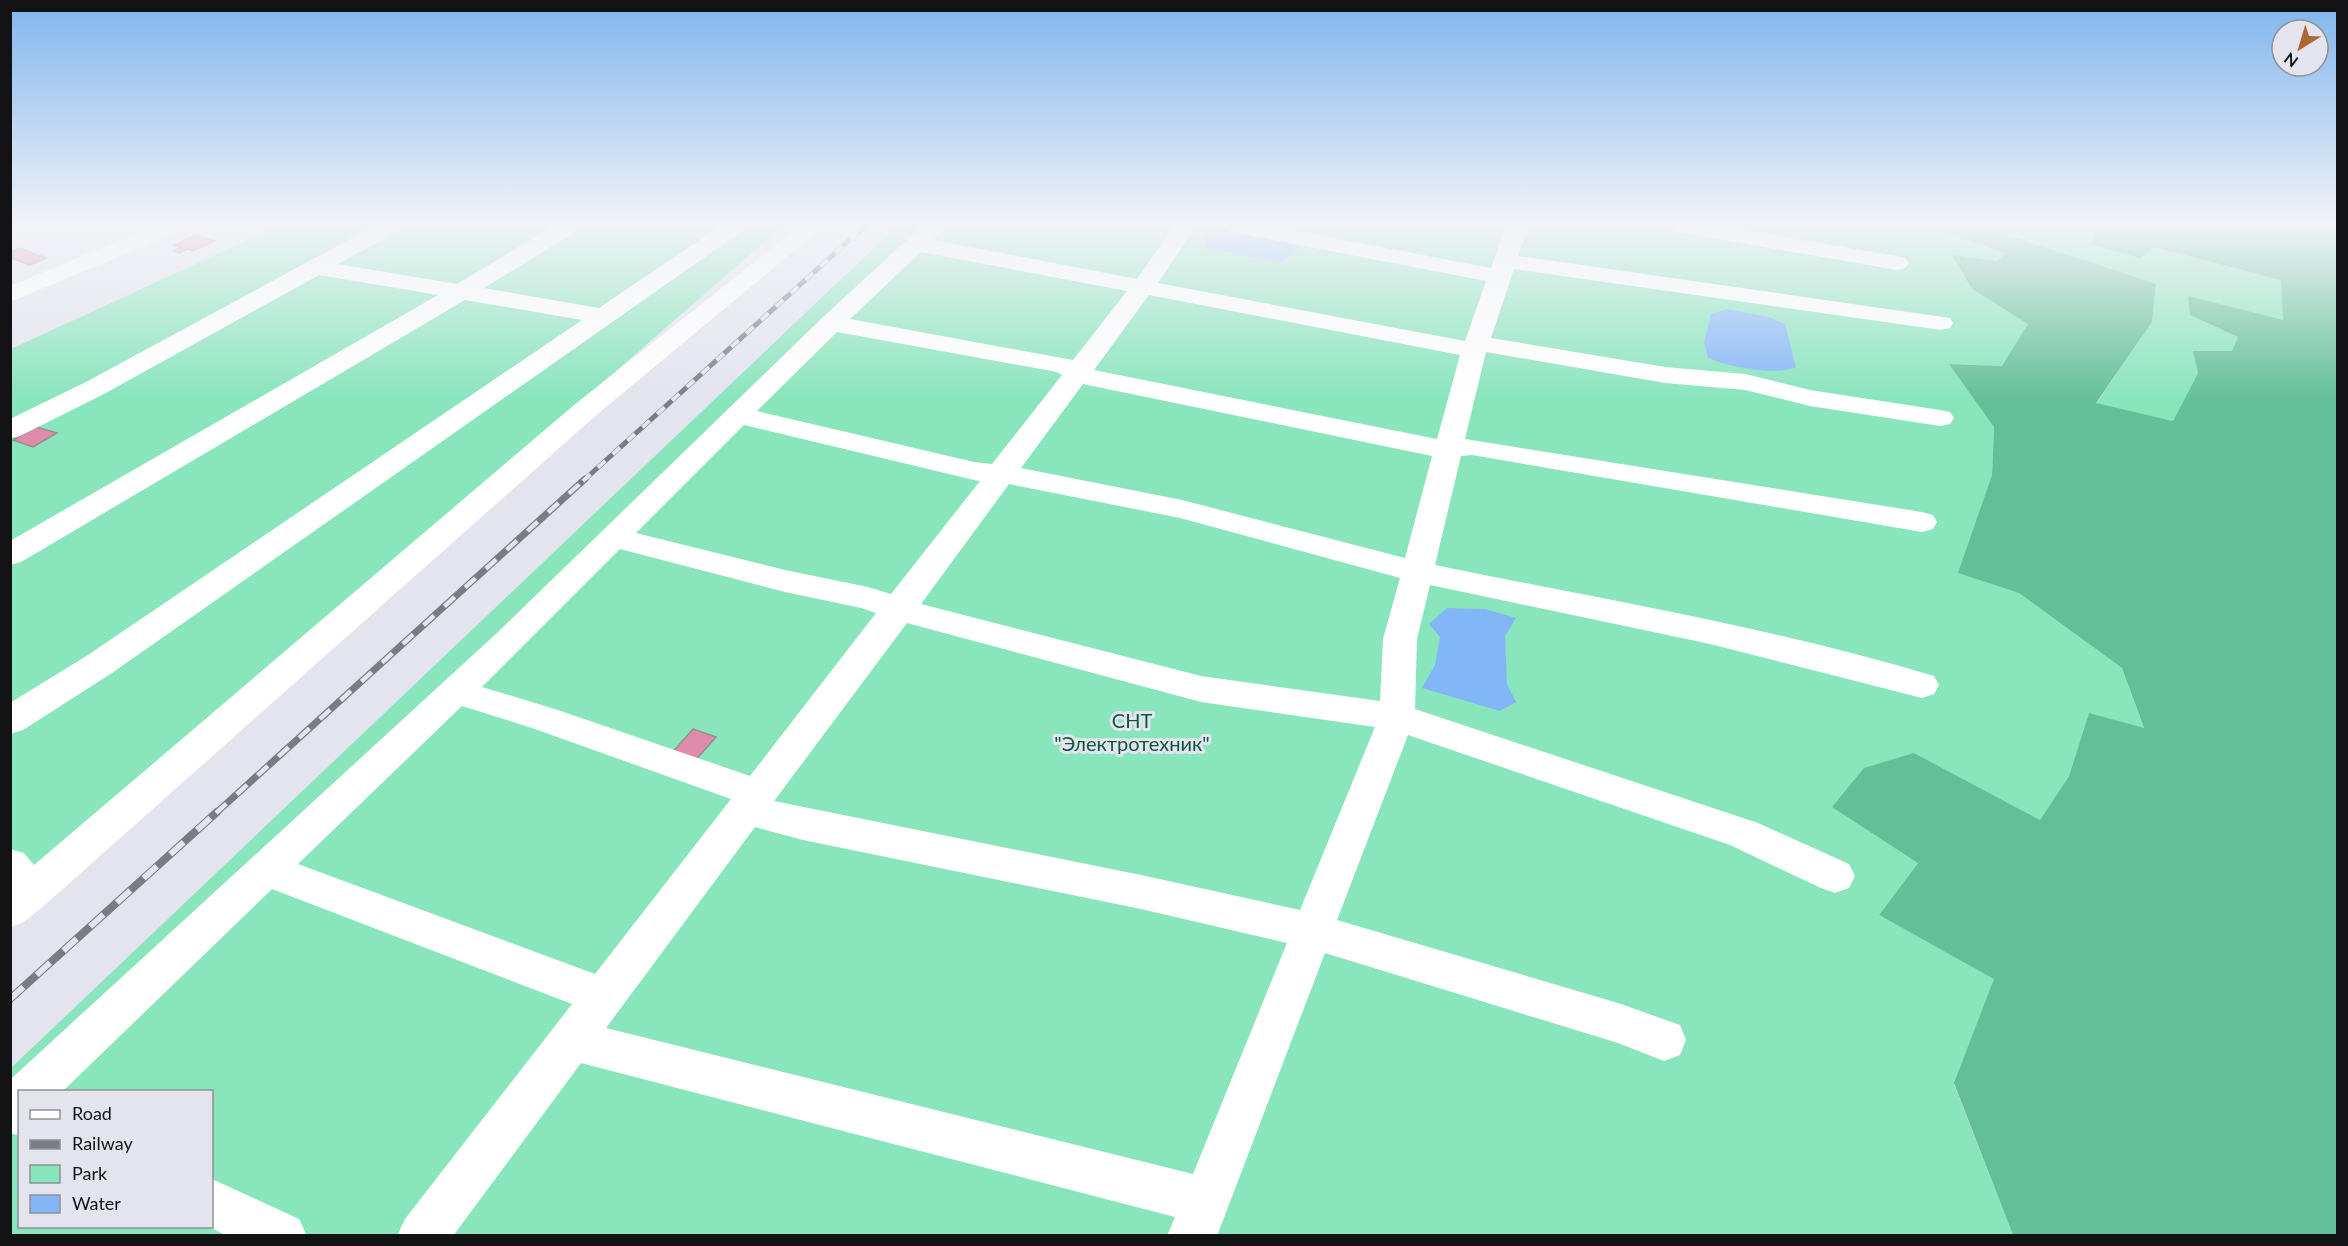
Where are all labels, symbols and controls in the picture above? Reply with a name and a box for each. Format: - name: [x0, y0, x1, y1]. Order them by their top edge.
- north arrow: [2270, 18, 2330, 78]
- text: N: [2280, 49, 2301, 72]
- park label: СНТ "Электротехник": [1054, 708, 1210, 755]
- legend: [18, 1090, 213, 1228]
- text: Road: [72, 1102, 112, 1124]
- text: Railway: [72, 1132, 133, 1154]
- text: Park: [72, 1162, 108, 1184]
- text: Water: [72, 1192, 121, 1214]

